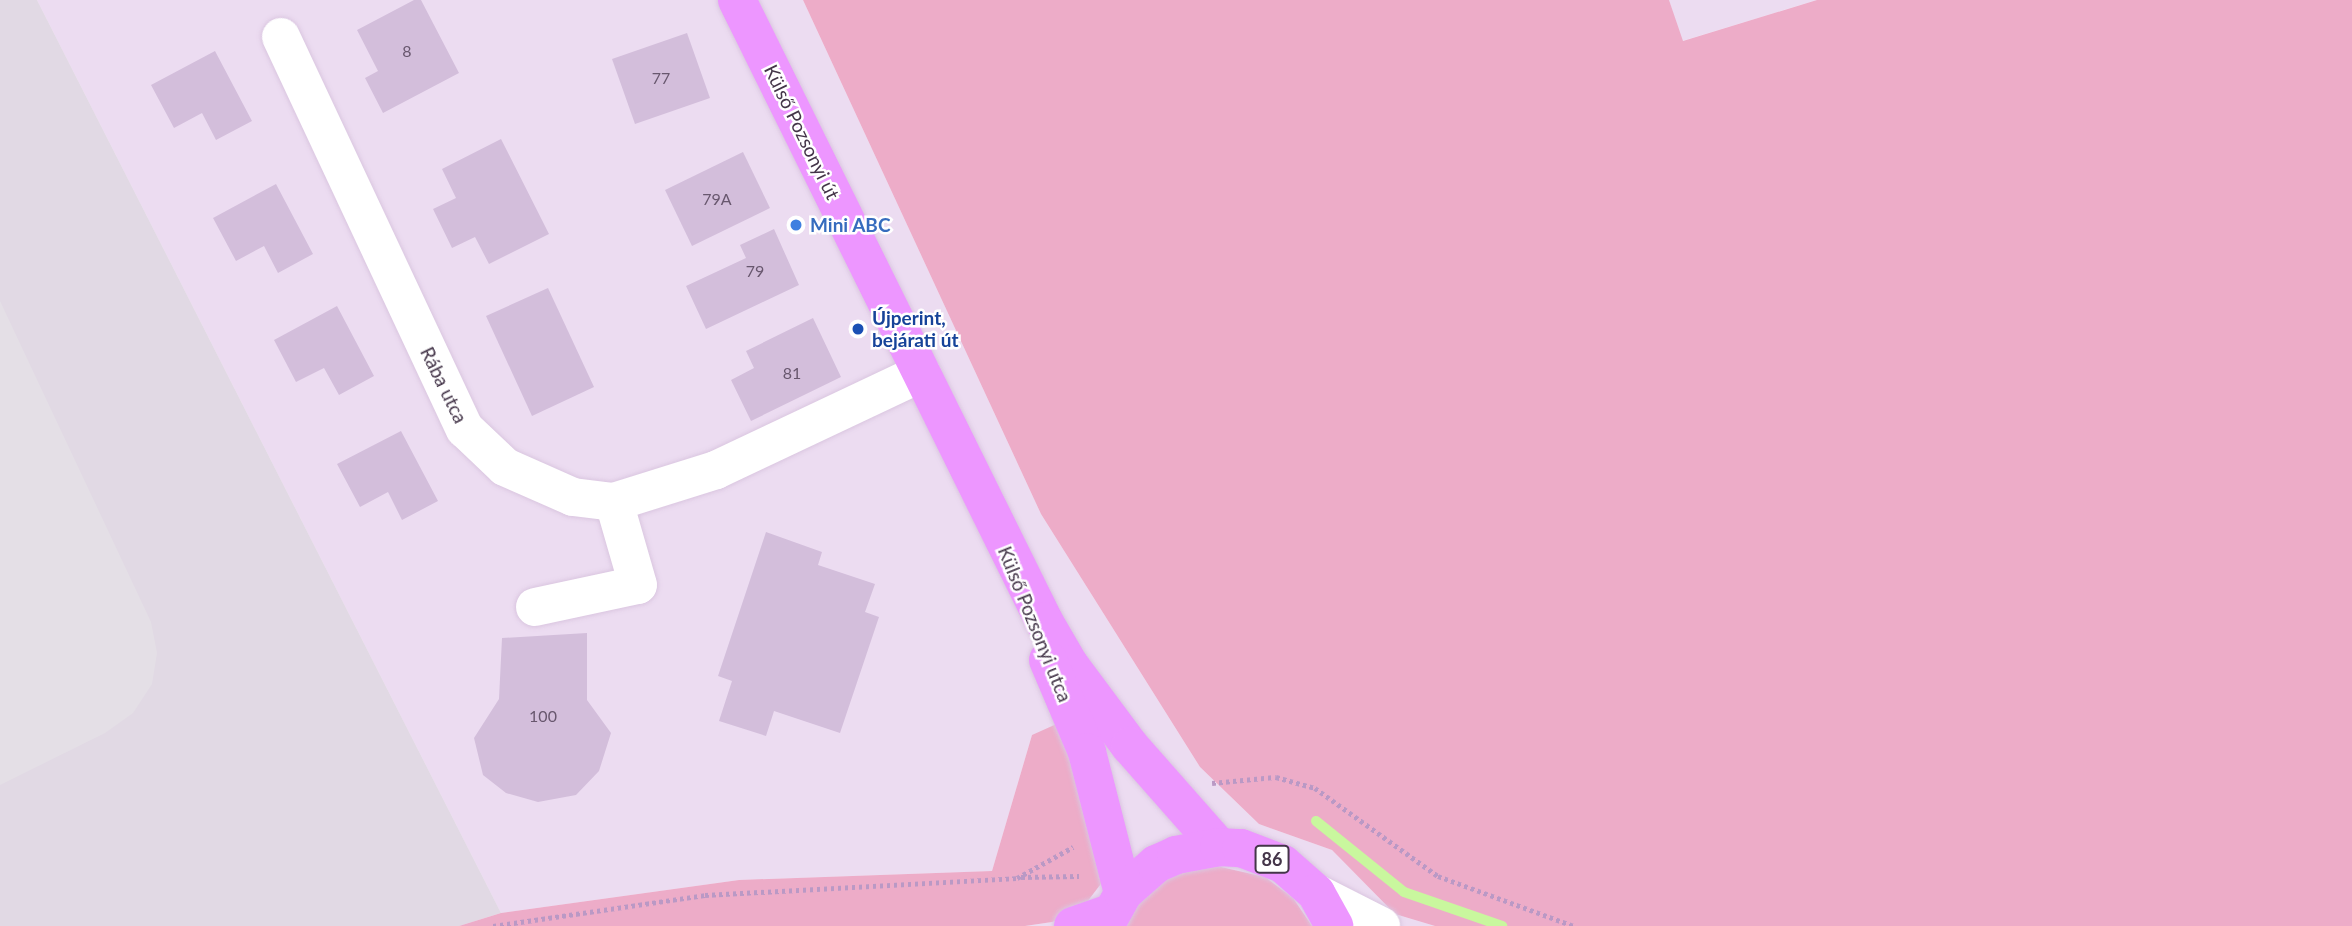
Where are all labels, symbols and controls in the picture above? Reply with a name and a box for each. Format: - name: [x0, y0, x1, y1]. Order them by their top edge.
- house number: 8: [402, 41, 412, 61]
- street label: Külső Pozsonyi út: [760, 61, 844, 203]
- house number: 77: [652, 68, 670, 88]
- house number: 79A: [702, 189, 732, 209]
- place label: Mini ABC: [810, 214, 891, 236]
- marker: Mini ABC: [788, 217, 804, 233]
- house number: 79: [746, 261, 764, 281]
- place label: Újperint, bejárati út: [872, 307, 958, 351]
- marker: Újperint, bejárati út: [850, 321, 866, 337]
- street label: Rába utca: [416, 343, 472, 427]
- house number: 81: [783, 363, 801, 383]
- street label: Külső Pozsonyi utca: [993, 543, 1077, 705]
- house number: 100: [529, 706, 557, 726]
- road number: 86: [1254, 844, 1290, 874]

